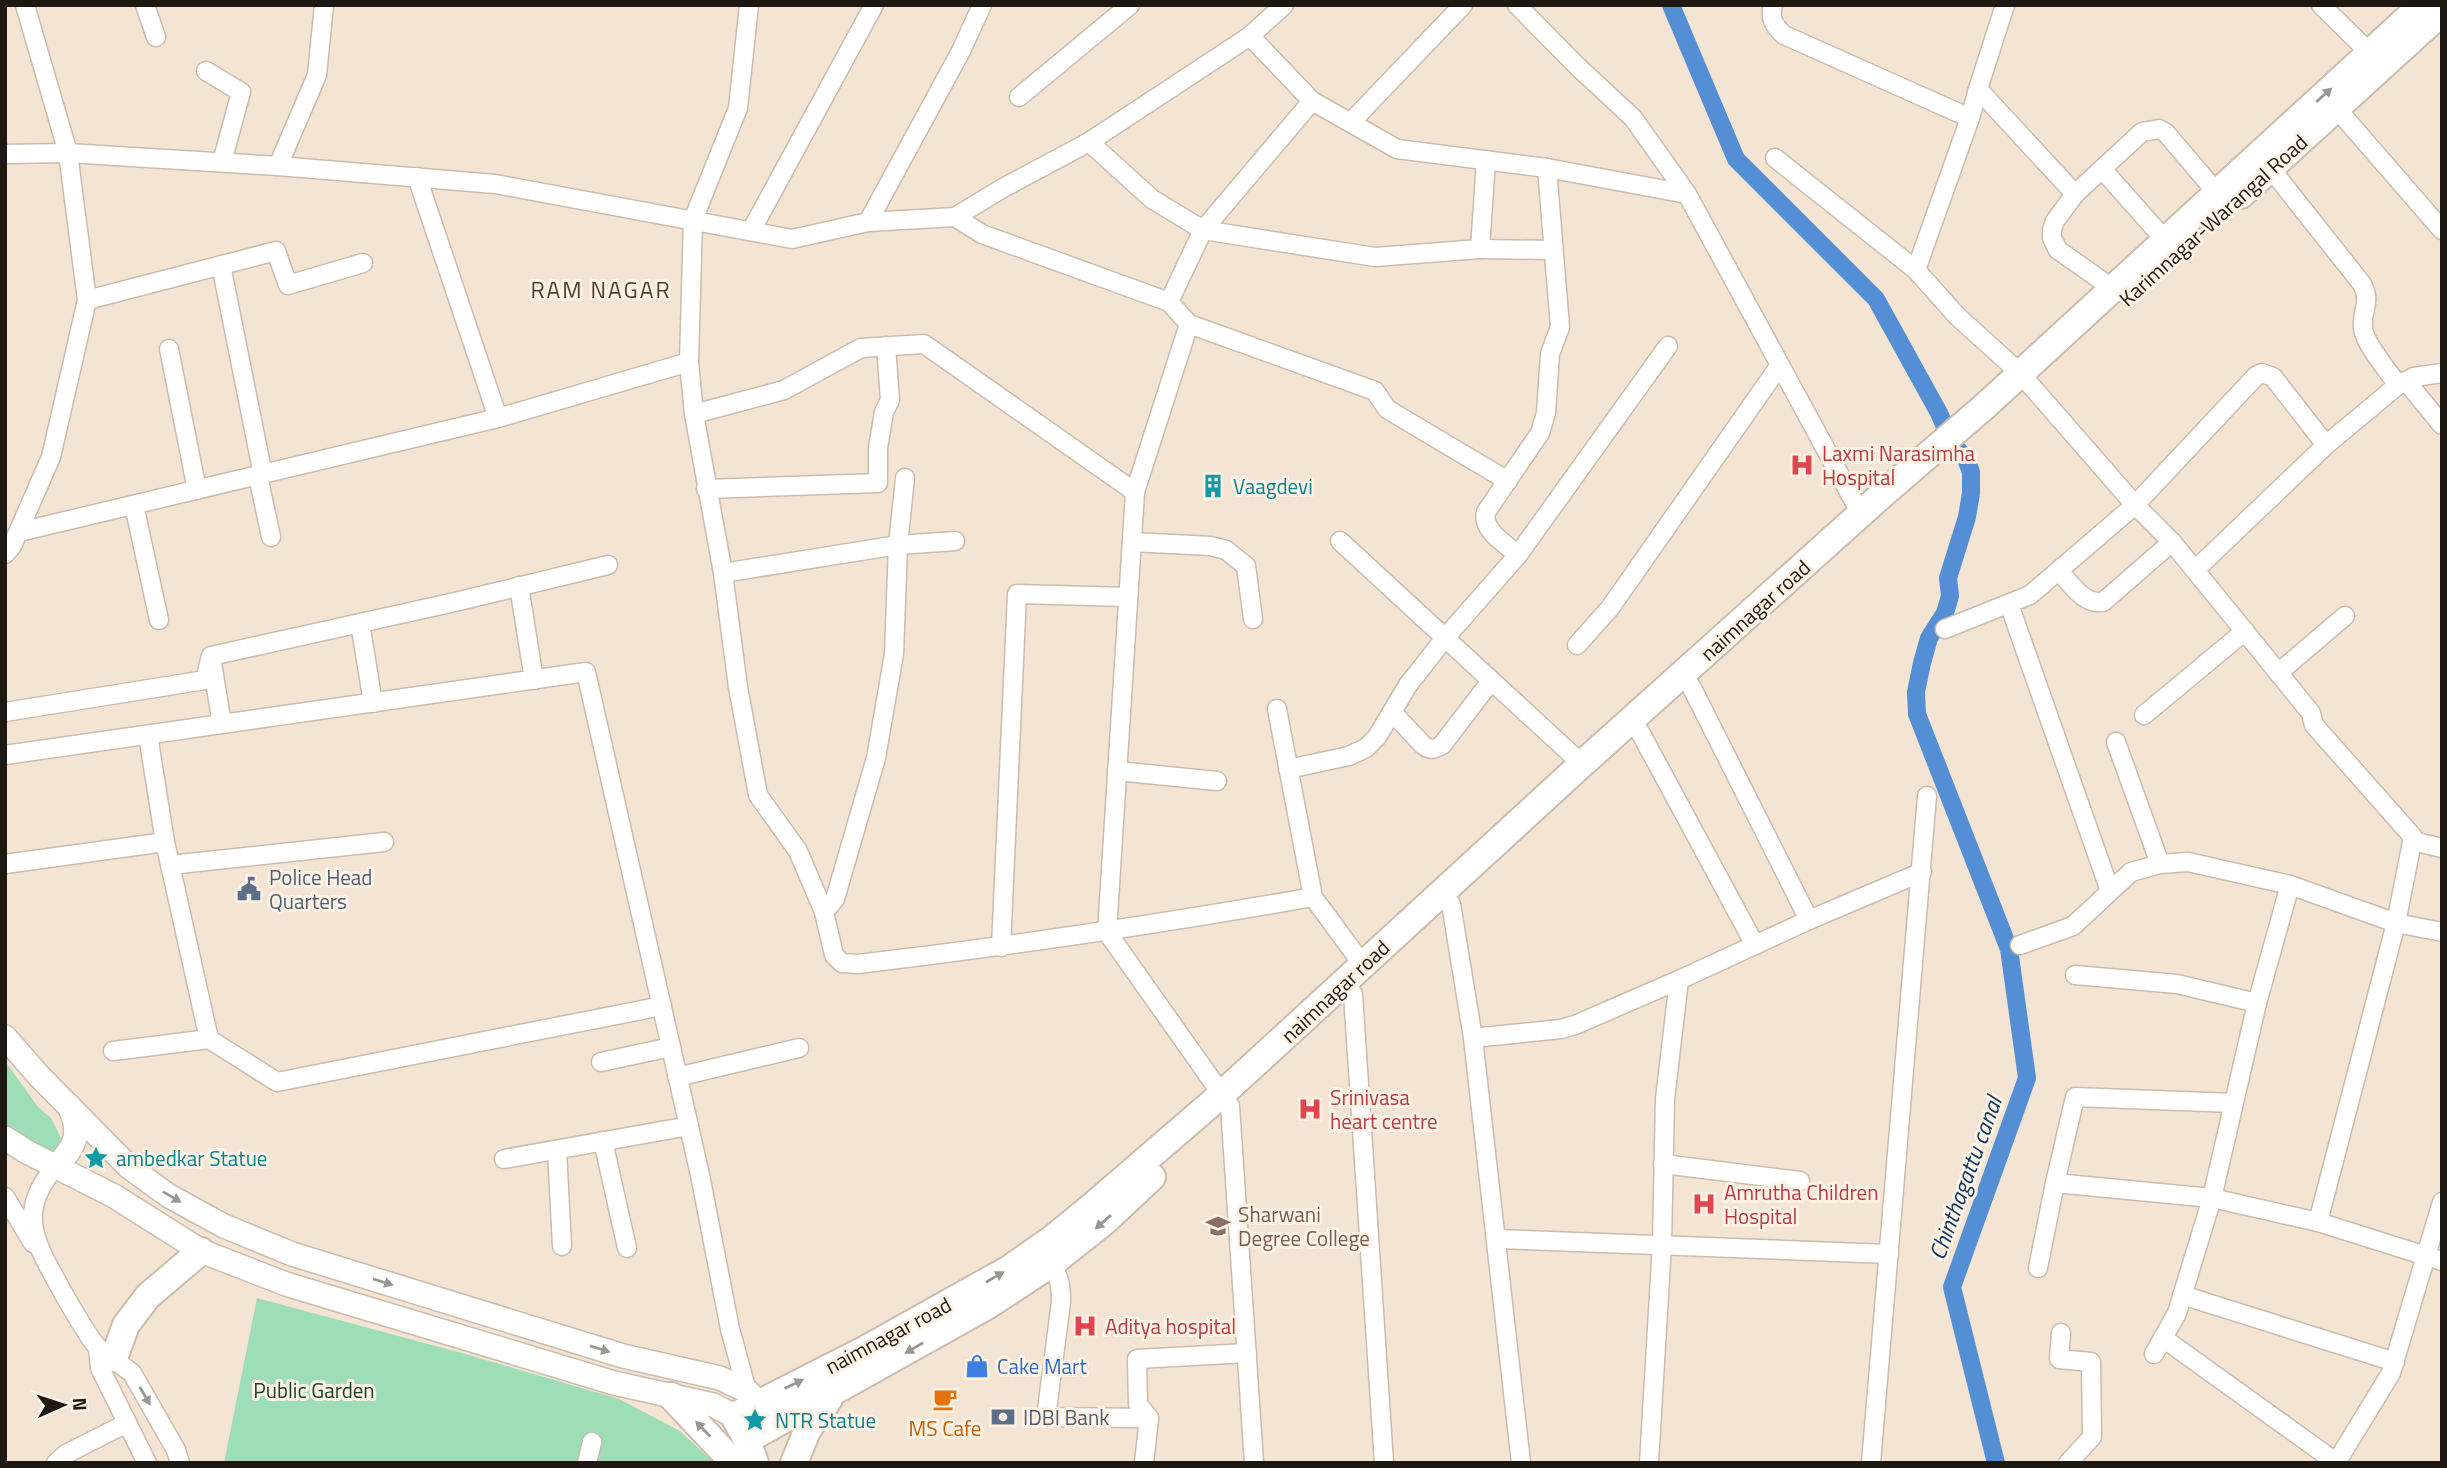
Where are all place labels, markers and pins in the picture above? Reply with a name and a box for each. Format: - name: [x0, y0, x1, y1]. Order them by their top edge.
- place label: Laxmi Narasimha Hospital: [1822, 437, 1976, 493]
- hospital icon: Laxmi Narasimha Hospital: [1788, 451, 1816, 479]
- place label: Vaagdevi: [1233, 470, 1313, 502]
- building icon: Vaagdevi: [1199, 472, 1227, 500]
- place label: Police Head Quarters: [269, 861, 372, 917]
- public building icon: Police Head Quarters: [235, 875, 263, 903]
- place label: Srinivasa heart centre: [1330, 1081, 1438, 1137]
- hospital icon: Srinivasa heart centre: [1296, 1095, 1324, 1123]
- place label: ambedkar Statue: [116, 1142, 267, 1174]
- place icon: ambedkar Statue: [82, 1144, 110, 1172]
- place label: Amrutha Children Hospital: [1724, 1176, 1878, 1232]
- hospital icon: Amrutha Children Hospital: [1690, 1190, 1718, 1218]
- place label: Sharwani Degree College: [1238, 1198, 1370, 1254]
- school or university icon: Sharwani Degree College: [1204, 1212, 1232, 1240]
- place label: Aditya hospital: [1105, 1310, 1236, 1342]
- hospital icon: Aditya hospital: [1071, 1312, 1099, 1340]
- place label: Cake Mart: [997, 1350, 1087, 1382]
- shop icon: Cake Mart: [963, 1352, 991, 1380]
- cafe icon: MS Cafe: [931, 1385, 959, 1413]
- place label: IDBI Bank: [1023, 1401, 1109, 1433]
- bank icon: IDBI Bank: [989, 1403, 1017, 1431]
- place label: NTR Statue: [775, 1404, 876, 1436]
- place icon: NTR Statue: [741, 1406, 769, 1434]
- place label: MS Cafe: [909, 1412, 981, 1444]

